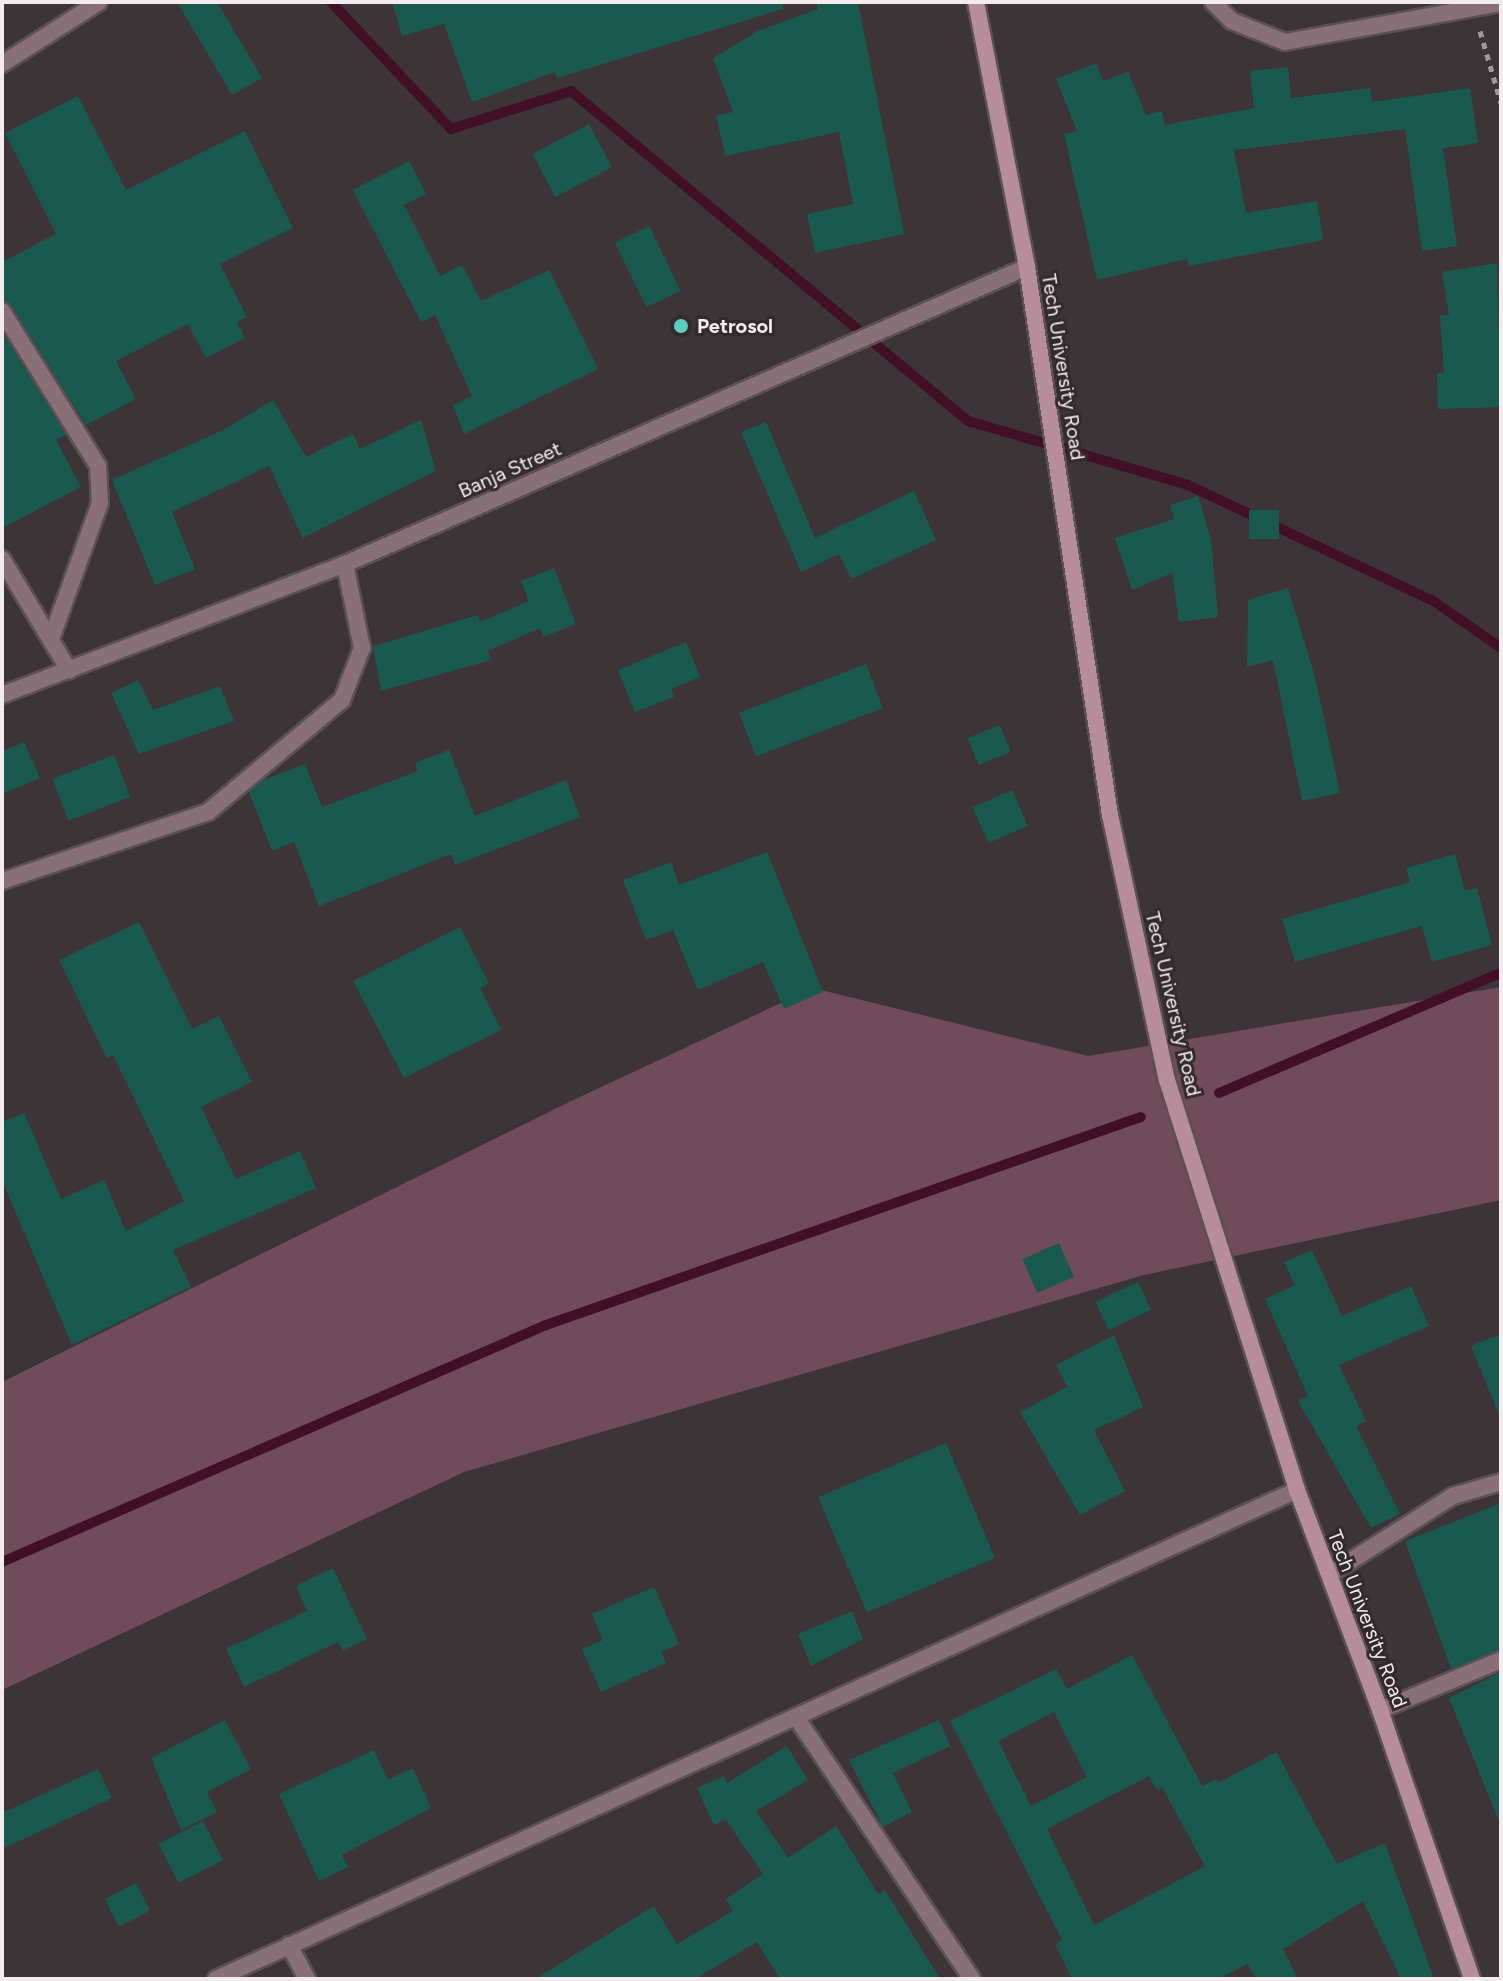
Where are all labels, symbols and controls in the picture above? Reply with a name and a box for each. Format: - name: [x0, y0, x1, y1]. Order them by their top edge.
- street label: Tech University Road: [1036, 272, 1090, 462]
- place label: Petrosol: [697, 314, 773, 338]
- marker: Petrosol: [672, 317, 690, 335]
- street label: Banja Street: [455, 437, 565, 503]
- street label: Tech University Road: [1140, 909, 1206, 1099]
- street label: Tech University Road: [1322, 1527, 1412, 1711]

